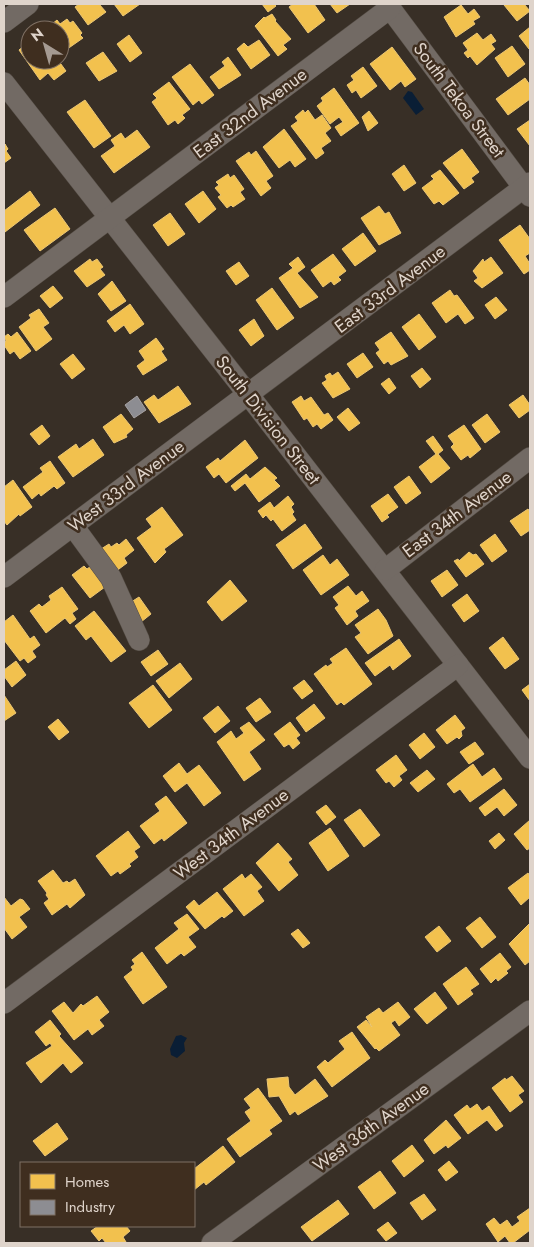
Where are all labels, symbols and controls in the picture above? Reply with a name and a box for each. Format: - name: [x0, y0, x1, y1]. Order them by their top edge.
- north arrow: [20, 20, 70, 70]
- text: N: [27, 23, 48, 46]
- street label: South Tekoa Street: [407, 37, 512, 164]
- street label: East 32nd Avenue: [188, 61, 312, 165]
- street label: East 33rd Avenue: [329, 239, 451, 339]
- street label: South Division Street: [209, 350, 327, 491]
- street label: West 33rd Avenue: [62, 433, 190, 539]
- street label: East 34th Avenue: [397, 464, 517, 564]
- street label: West 34th Avenue: [168, 782, 294, 886]
- street label: West 36th Avenue: [308, 1076, 434, 1178]
- legend: [20, 1162, 195, 1227]
- text: Homes: [65, 1171, 109, 1193]
- text: Industry: [65, 1196, 115, 1218]

